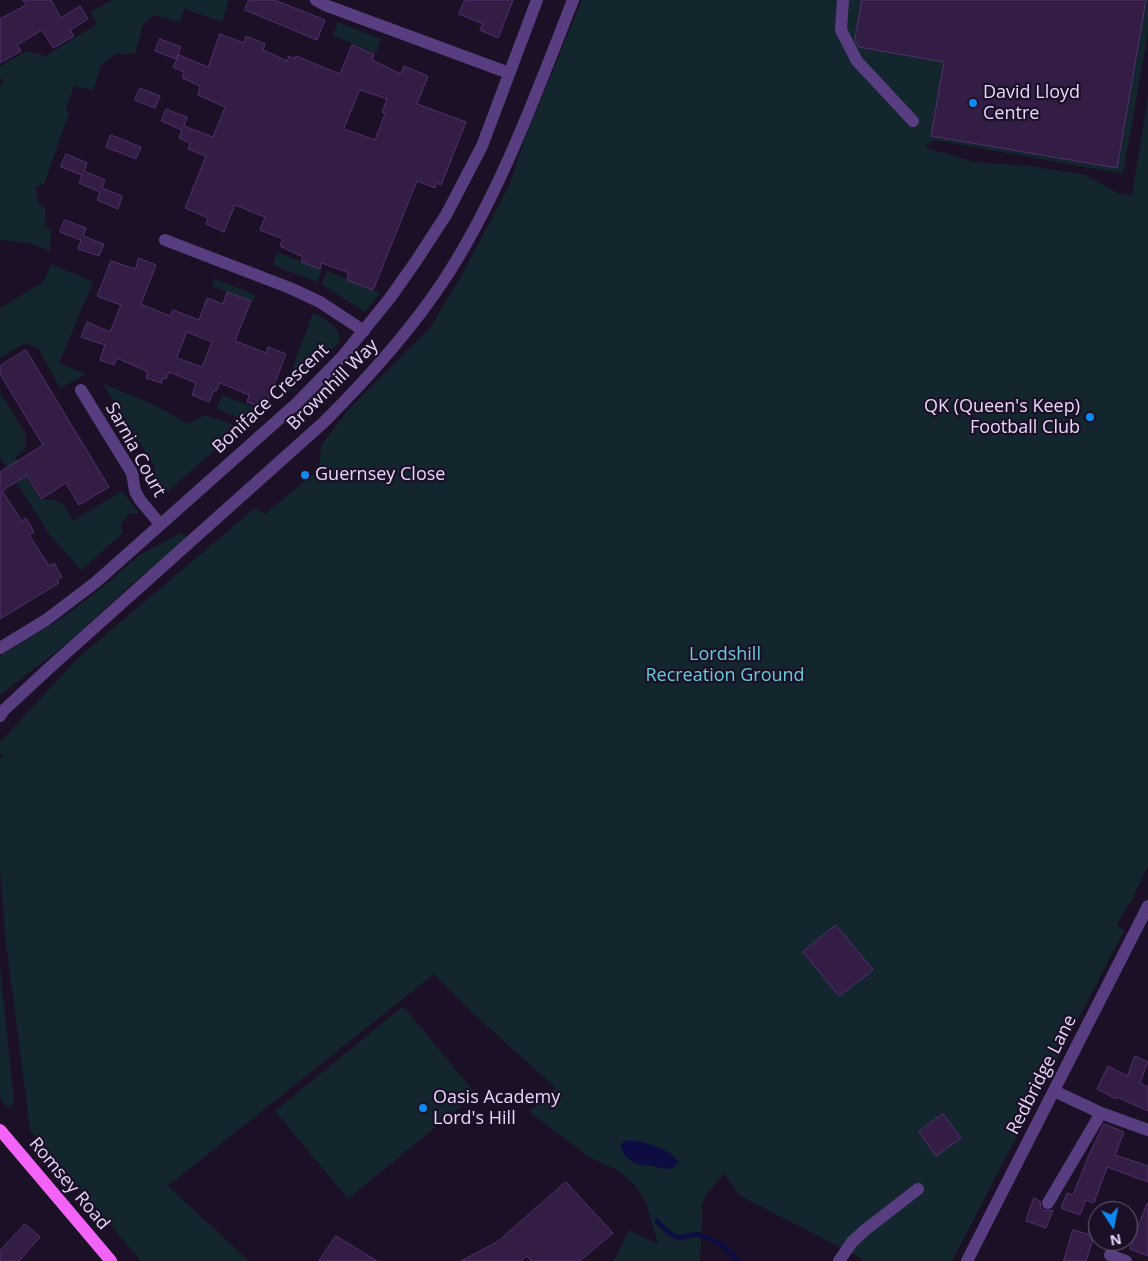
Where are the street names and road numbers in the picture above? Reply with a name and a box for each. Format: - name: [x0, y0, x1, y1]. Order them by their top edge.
- street label: Brownhill Way: [283, 335, 383, 435]
- street label: Boniface Crescent: [208, 340, 334, 458]
- street label: Sarnia Court: [100, 399, 170, 501]
- street label: Redbridge Lane: [1003, 1012, 1081, 1138]
- street label: Romsey Road: [24, 1133, 114, 1235]

